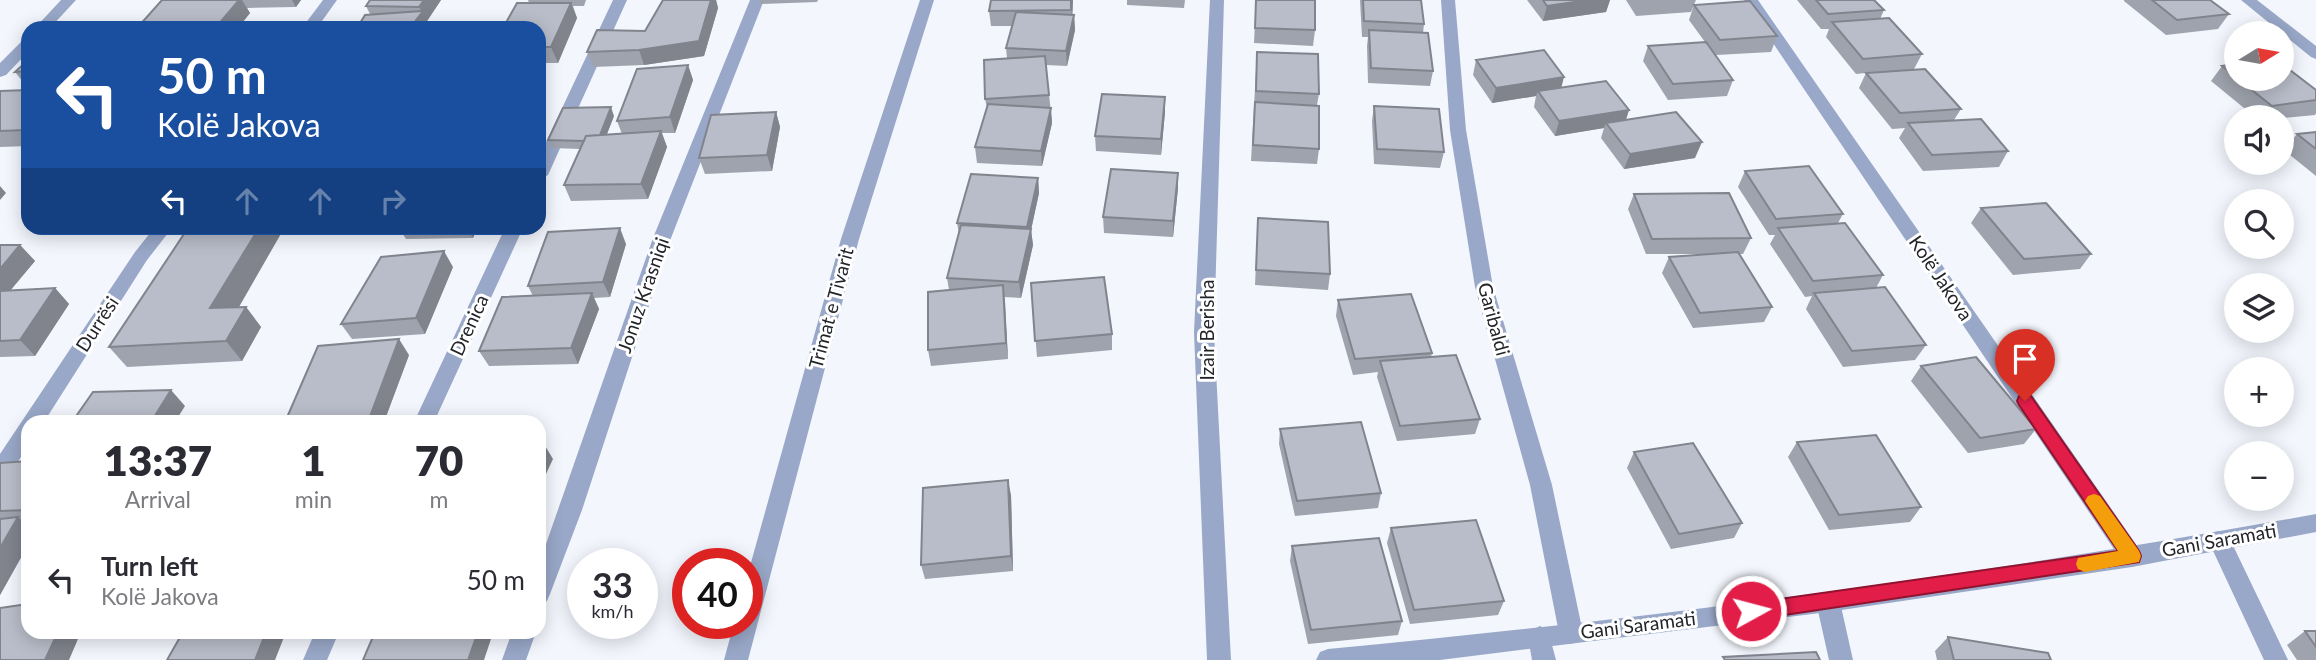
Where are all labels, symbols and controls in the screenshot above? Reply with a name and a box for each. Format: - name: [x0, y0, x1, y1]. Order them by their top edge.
- north arrow: [2224, 21, 2294, 91]
- map controls: [2224, 21, 2294, 511]
- text: 50 m: [157, 46, 267, 104]
- icon: left: [42, 49, 133, 140]
- text: Kolë Jakova: [157, 105, 321, 144]
- button: sound: [2224, 105, 2294, 175]
- icon: left: [155, 182, 193, 220]
- icon: ahead: [228, 182, 266, 220]
- icon: ahead: [301, 182, 339, 220]
- icon: right: [374, 182, 412, 220]
- button: search: [2224, 189, 2294, 259]
- street label: Kolë Jakova: [1905, 231, 1978, 324]
- street label: Jonuz Krasniqi: [612, 234, 673, 356]
- street label: Trimat e Tivarit: [803, 245, 858, 371]
- button: layers: [2224, 273, 2294, 343]
- street label: Izair Berisha: [1195, 279, 1218, 381]
- street label: Garibaldi: [1474, 280, 1515, 358]
- street label: Drenica: [444, 291, 493, 359]
- street label: Durrësi: [70, 292, 123, 356]
- pin: [1995, 329, 2055, 401]
- icon: arrive: [2006, 340, 2044, 378]
- button: +: [2224, 357, 2294, 427]
- text: 13:37: [104, 435, 212, 485]
- text: 1: [301, 435, 326, 485]
- text: 70: [415, 435, 463, 485]
- button: −: [2224, 441, 2294, 511]
- text: Arrival: [125, 485, 191, 513]
- text: min: [295, 485, 332, 513]
- text: m: [430, 485, 448, 513]
- street label: Gani Saramati: [2160, 518, 2278, 561]
- speed limit sign: 40: [672, 548, 763, 639]
- text: Turn left: [101, 550, 198, 582]
- icon: left: [42, 561, 80, 599]
- text: 33: [592, 563, 633, 605]
- text: 50 m: [467, 564, 525, 596]
- position arrow: [1714, 574, 1788, 648]
- text: Kolë Jakova: [101, 582, 219, 610]
- text: km/h: [591, 600, 634, 622]
- street label: Gani Saramati: [1579, 606, 1697, 643]

